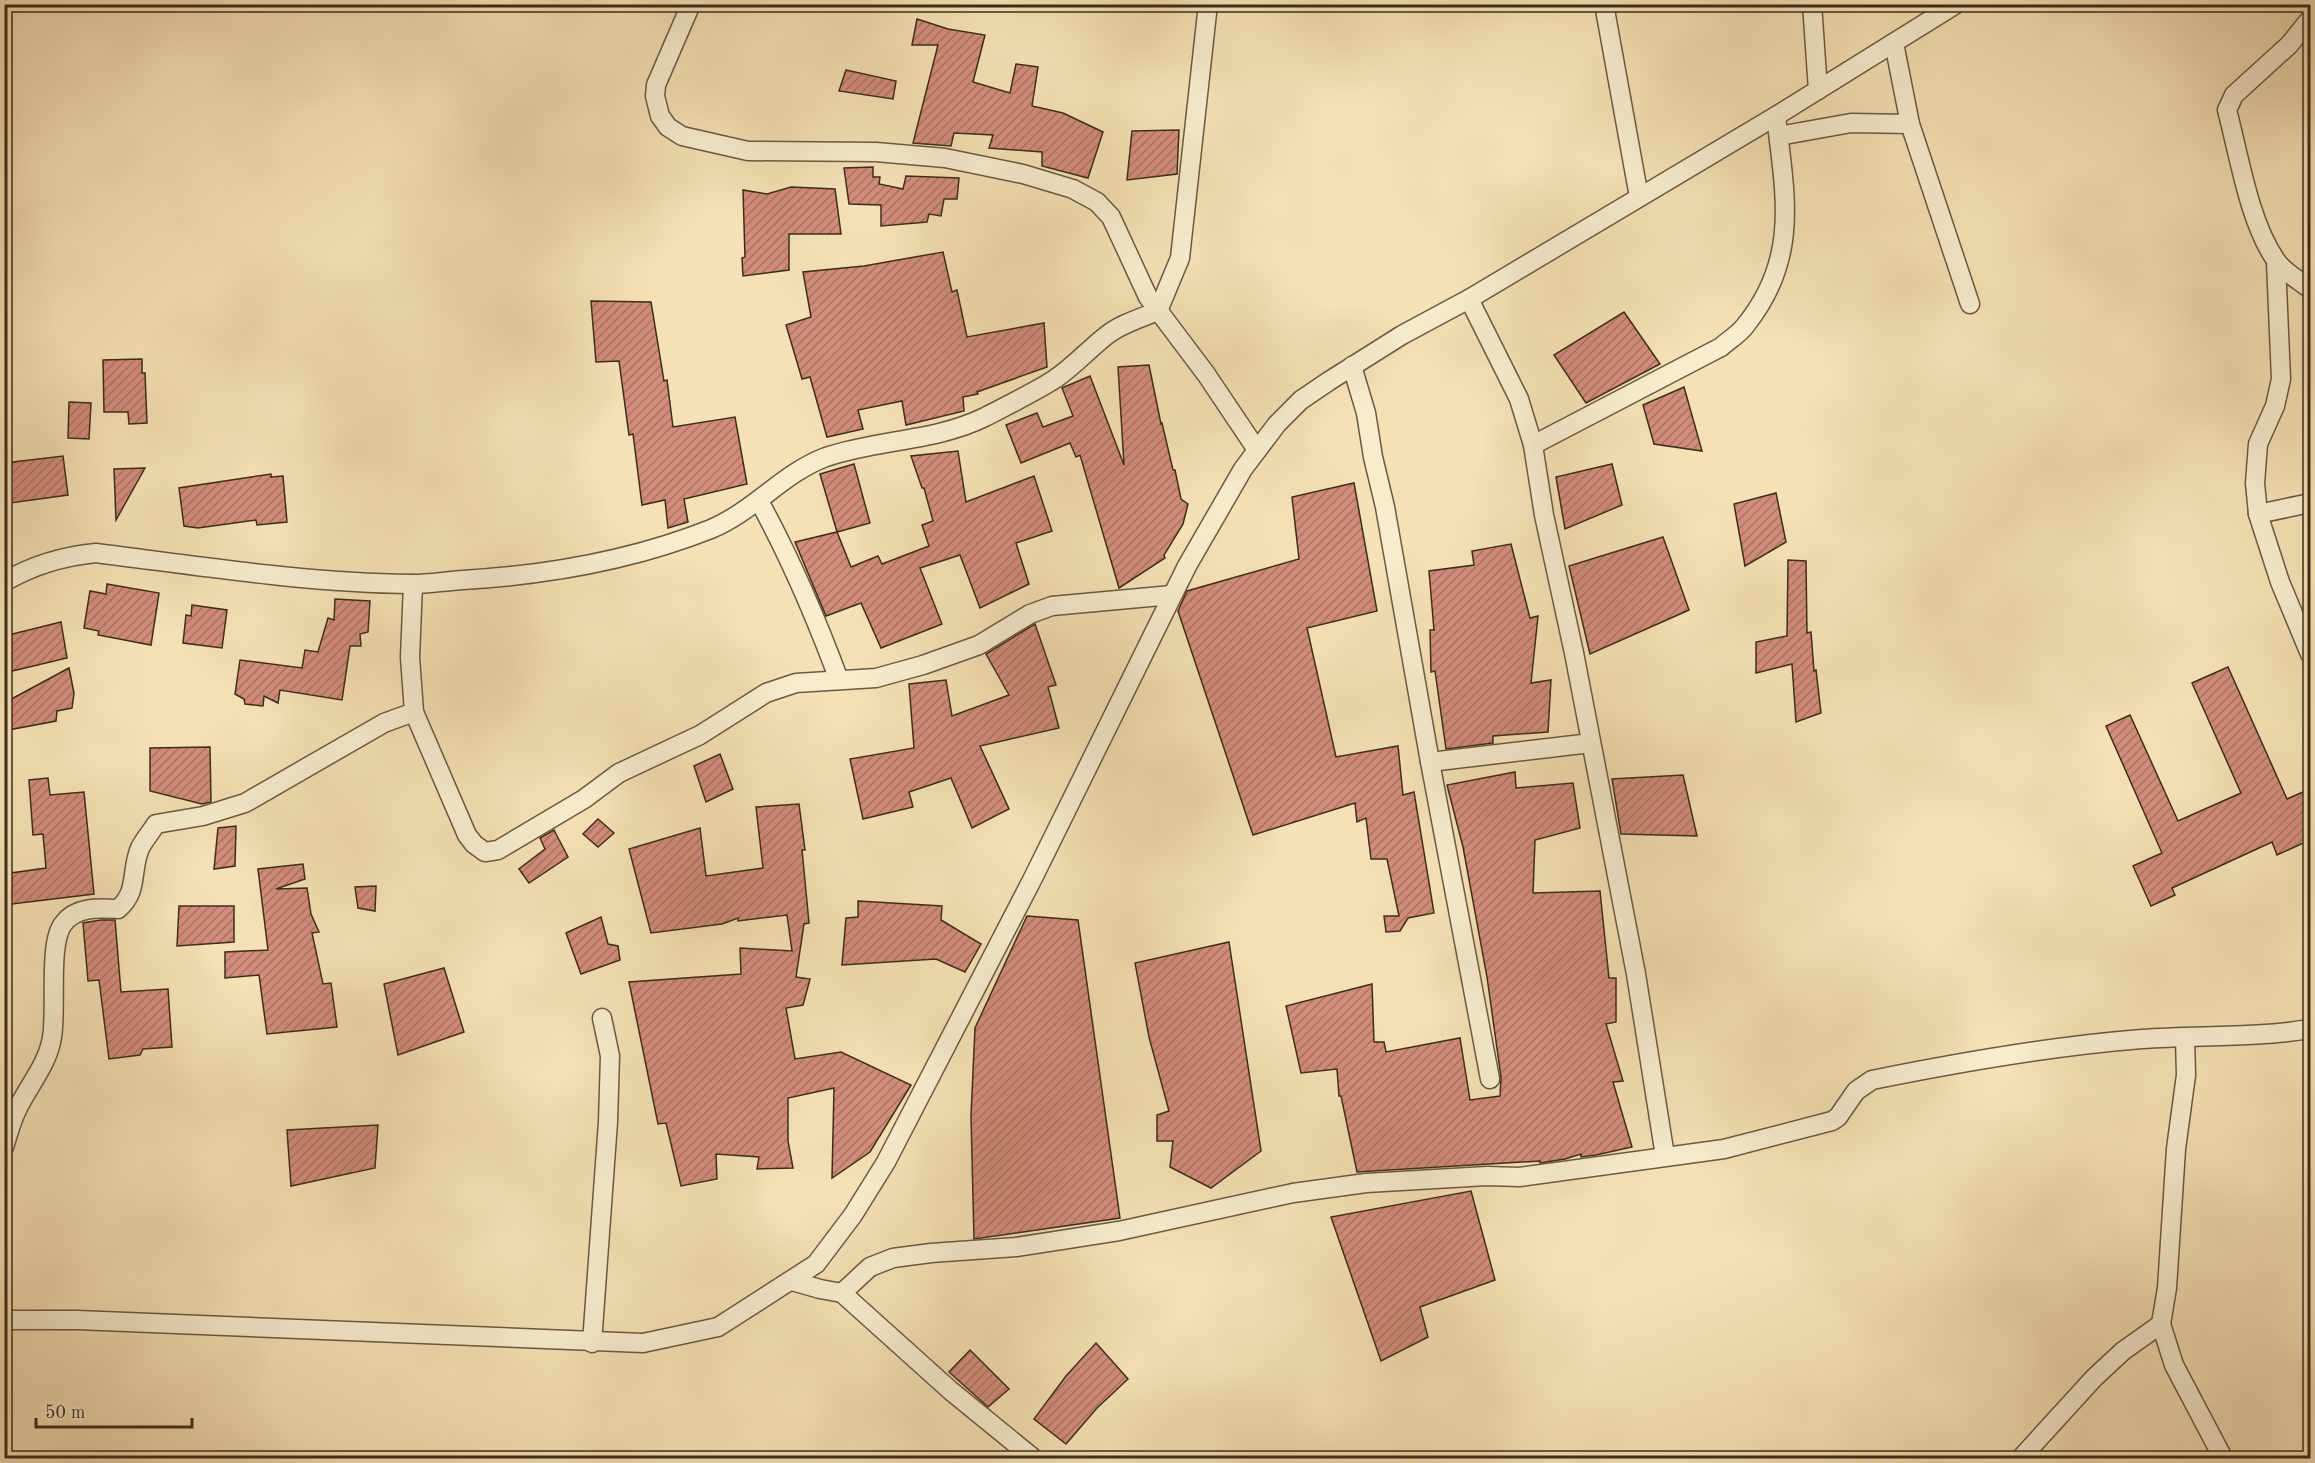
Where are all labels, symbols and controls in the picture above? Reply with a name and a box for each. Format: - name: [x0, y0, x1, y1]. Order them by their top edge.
- scale bar: [36, 1391, 192, 1429]
- text: 50 m: [45, 1404, 85, 1422]

